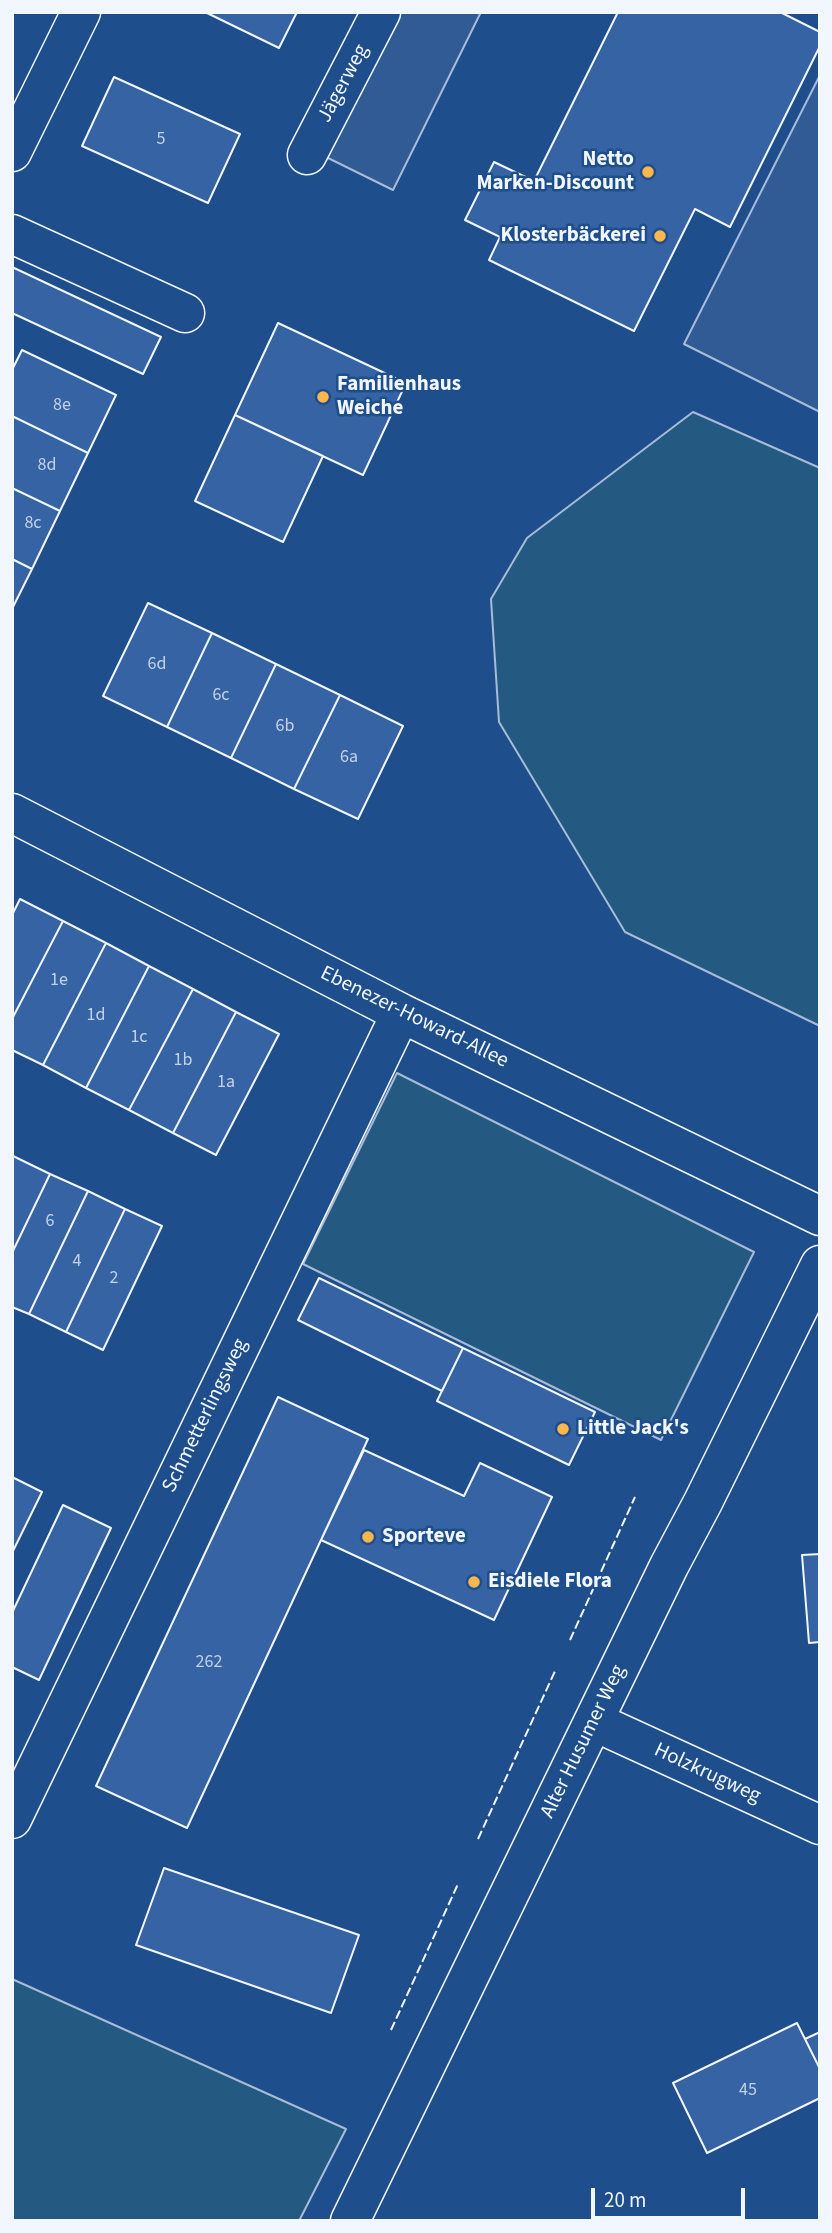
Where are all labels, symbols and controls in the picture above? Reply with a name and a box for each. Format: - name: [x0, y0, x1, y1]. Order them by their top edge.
- street label: Jägerweg: [313, 41, 375, 127]
- house number: 5: [157, 129, 165, 151]
- place label: Netto Marken-Discount: [476, 147, 634, 197]
- marker: Netto Marken-Discount: [640, 164, 656, 180]
- place label: Klosterbäckerei: [500, 223, 646, 249]
- marker: Klosterbäckerei: [652, 228, 668, 244]
- place label: Familienhaus Weiche: [337, 372, 461, 422]
- marker: Familienhaus Weiche: [315, 389, 331, 405]
- house number: 8e: [53, 395, 71, 417]
- house number: 8d: [38, 455, 56, 477]
- house number: 8c: [24, 513, 42, 535]
- house number: 6d: [148, 654, 166, 676]
- house number: 6c: [212, 685, 230, 707]
- house number: 6b: [276, 716, 294, 738]
- house number: 6a: [340, 747, 358, 769]
- street label: Ebenezer-Howard-Allee: [316, 961, 512, 1075]
- house number: 1e: [50, 970, 68, 992]
- house number: 1d: [87, 1005, 105, 1027]
- house number: 1c: [130, 1027, 148, 1049]
- house number: 1b: [174, 1050, 192, 1072]
- house number: 1a: [217, 1072, 235, 1094]
- house number: 6: [46, 1211, 54, 1233]
- house number: 4: [73, 1251, 81, 1273]
- house number: 2: [110, 1268, 118, 1290]
- street label: Schmetterlingsweg: [158, 1335, 254, 1497]
- place label: Little Jack's: [577, 1416, 689, 1442]
- marker: Little Jack's: [555, 1421, 571, 1437]
- place label: Sporteve: [382, 1524, 466, 1550]
- marker: Sporteve: [360, 1529, 376, 1545]
- place label: Eisdiele Flora: [488, 1569, 612, 1595]
- marker: Eisdiele Flora: [466, 1574, 482, 1590]
- house number: 262: [196, 1652, 222, 1674]
- street label: Alter Husumer Weg: [536, 1661, 632, 1823]
- street label: Holzkrugweg: [650, 1738, 764, 1810]
- house number: 45: [739, 2080, 757, 2102]
- scale bar: [594, 2174, 748, 2218]
- text: 20 m: [604, 2185, 646, 2215]

